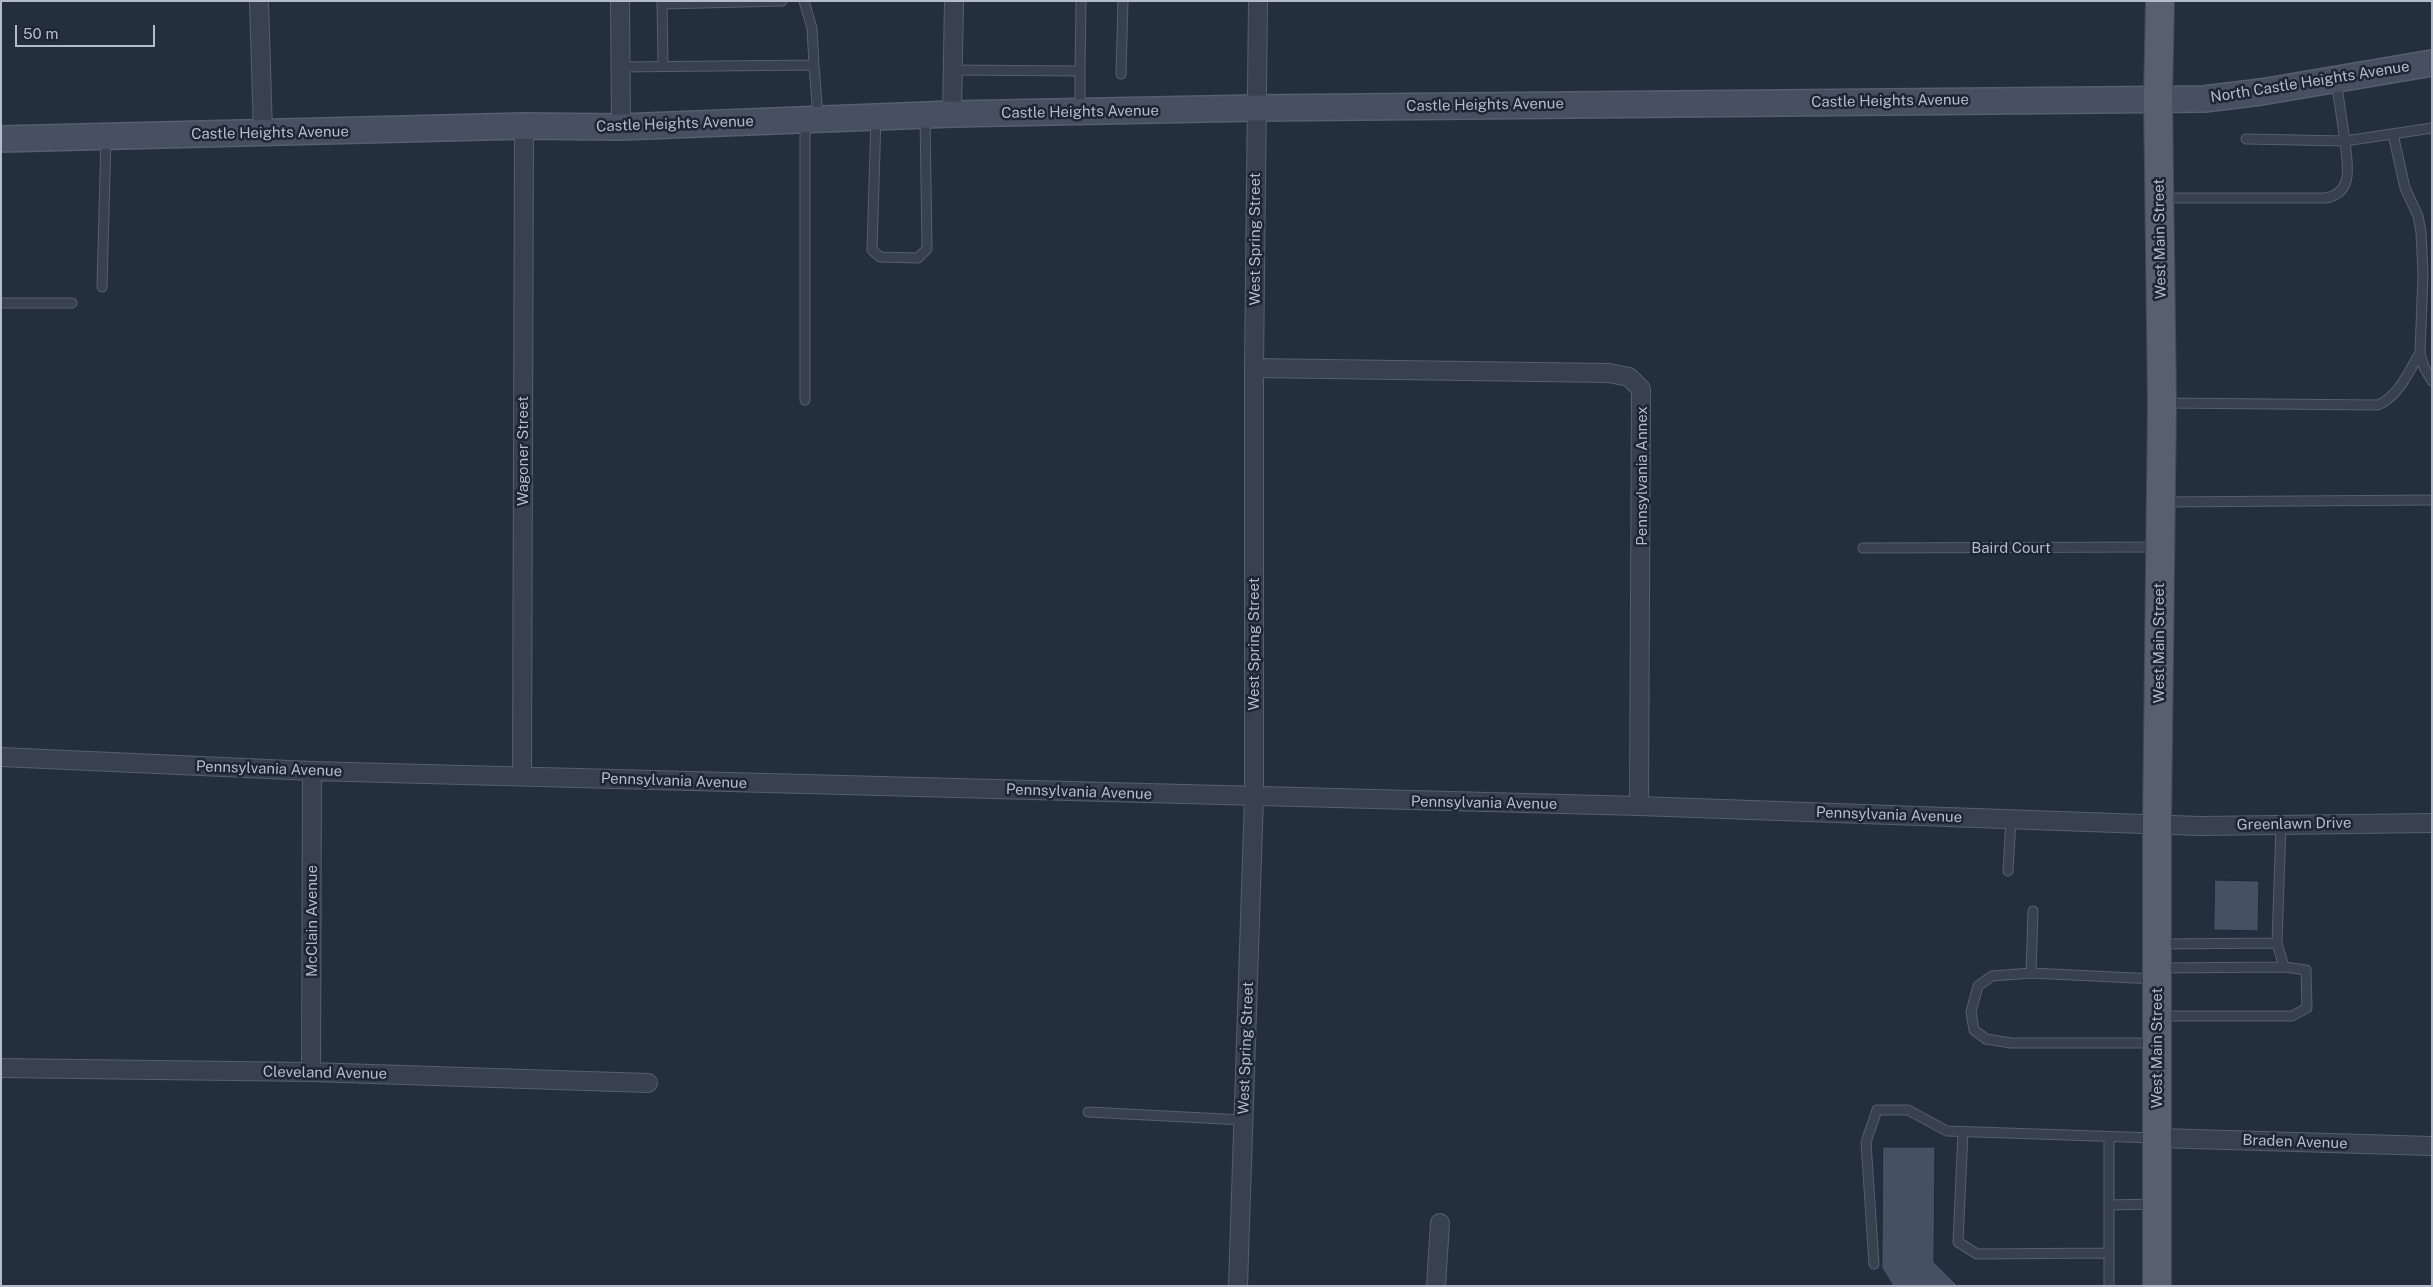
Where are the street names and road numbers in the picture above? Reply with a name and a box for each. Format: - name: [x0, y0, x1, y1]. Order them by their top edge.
- street label: North Castle Heights Avenue: [2209, 57, 2411, 107]
- street label: Castle Heights Avenue: [1811, 91, 1969, 111]
- street label: Castle Heights Avenue: [1406, 95, 1564, 115]
- street label: Castle Heights Avenue: [1001, 102, 1159, 122]
- street label: Castle Heights Avenue: [596, 112, 754, 136]
- street label: Castle Heights Avenue: [191, 123, 349, 143]
- street label: West Spring Street: [1246, 172, 1264, 306]
- street label: West Main Street: [2150, 179, 2170, 299]
- street label: Wagoner Street: [514, 396, 532, 506]
- street label: Pennsylvania Annex: [1633, 406, 1651, 546]
- street label: Baird Court: [1971, 539, 2051, 557]
- street label: West Spring Street: [1245, 577, 1263, 711]
- street label: West Main Street: [2150, 583, 2168, 703]
- street label: Pennsylvania Avenue: [195, 757, 343, 781]
- street label: Pennsylvania Avenue: [600, 769, 748, 793]
- street label: Pennsylvania Avenue: [1005, 780, 1153, 804]
- street label: Pennsylvania Avenue: [1411, 793, 1557, 813]
- street label: Pennsylvania Avenue: [1815, 803, 1963, 827]
- street label: Greenlawn Drive: [2236, 814, 2352, 834]
- street label: McClain Avenue: [303, 865, 321, 977]
- street label: West Spring Street: [1235, 981, 1257, 1115]
- street label: West Main Street: [2148, 988, 2166, 1108]
- street label: Cleveland Avenue: [263, 1063, 387, 1083]
- street label: Braden Avenue: [2242, 1131, 2348, 1153]

